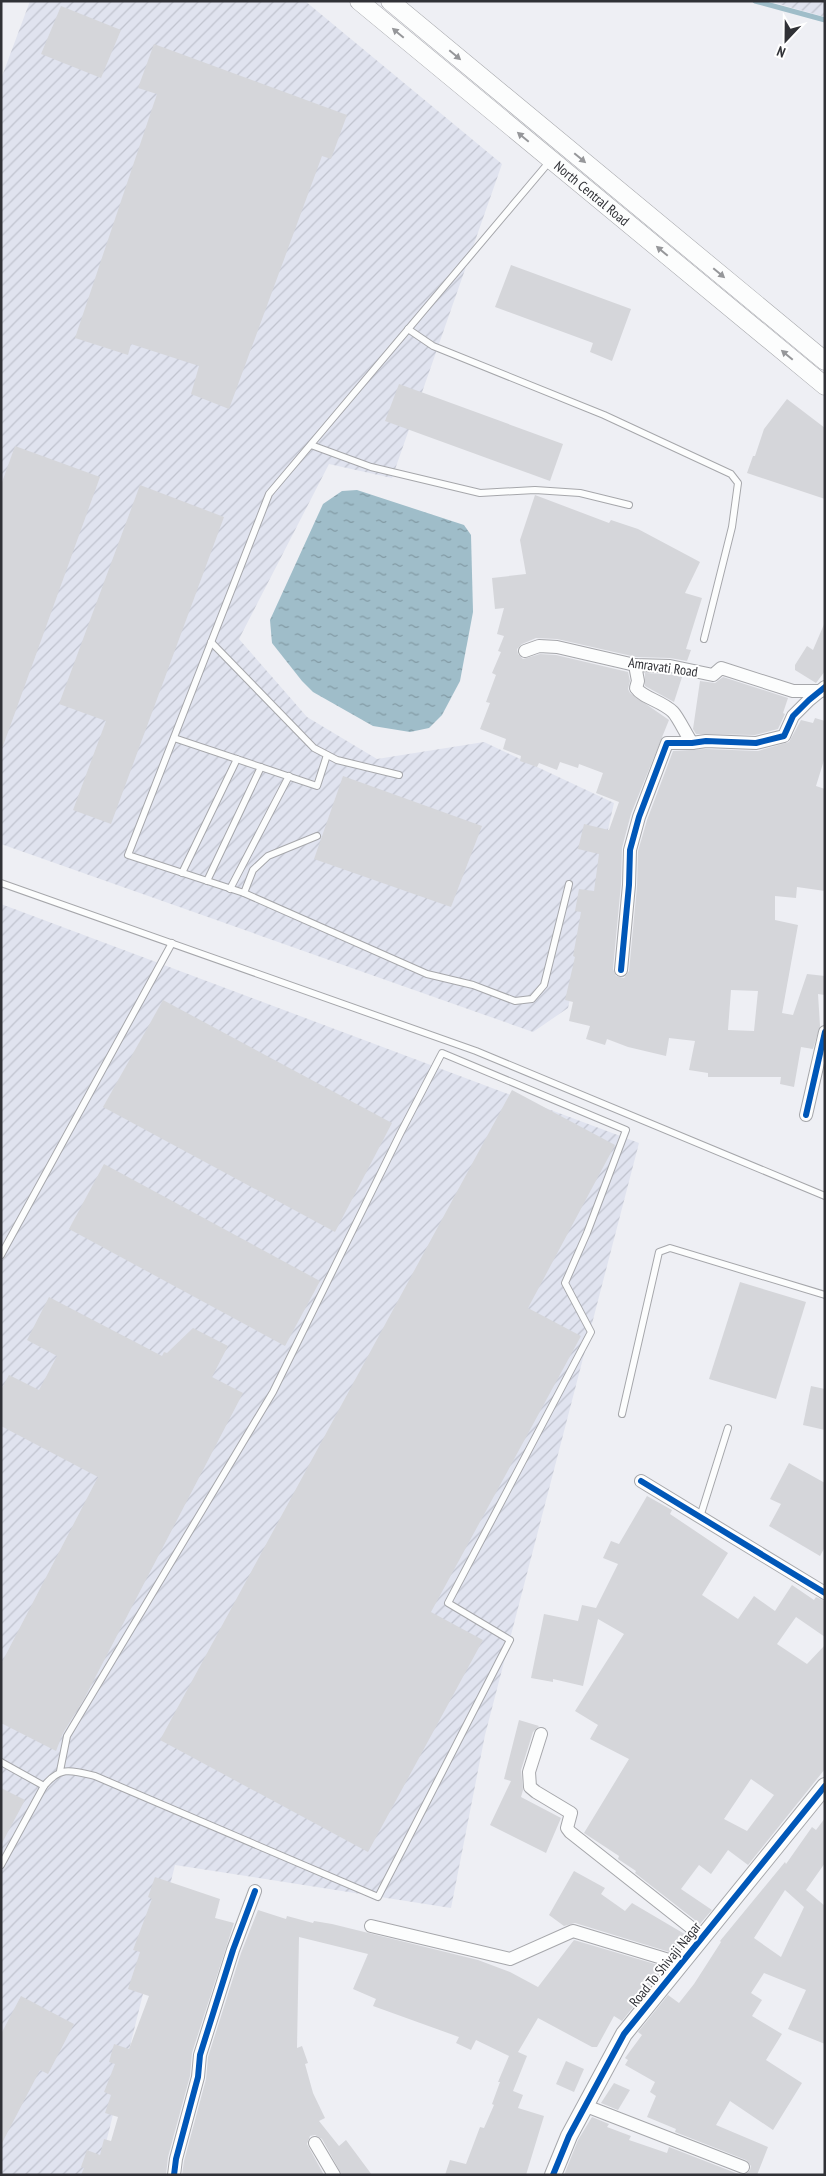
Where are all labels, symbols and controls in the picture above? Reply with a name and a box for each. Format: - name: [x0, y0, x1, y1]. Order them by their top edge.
- north arrow: [761, 15, 811, 65]
- one-way arrow: [391, 28, 404, 39]
- text: N: [774, 42, 788, 62]
- one-way arrow: [448, 49, 461, 60]
- one-way arrow: [517, 131, 530, 142]
- one-way arrow: [573, 153, 586, 164]
- street label: North Central Road: [551, 157, 633, 230]
- one-way arrow: [656, 246, 669, 257]
- one-way arrow: [712, 268, 725, 279]
- one-way arrow: [781, 349, 794, 360]
- street label: Amravati Road: [627, 653, 699, 681]
- street label: Road To Shivaji Nagar: [625, 1918, 705, 2010]

